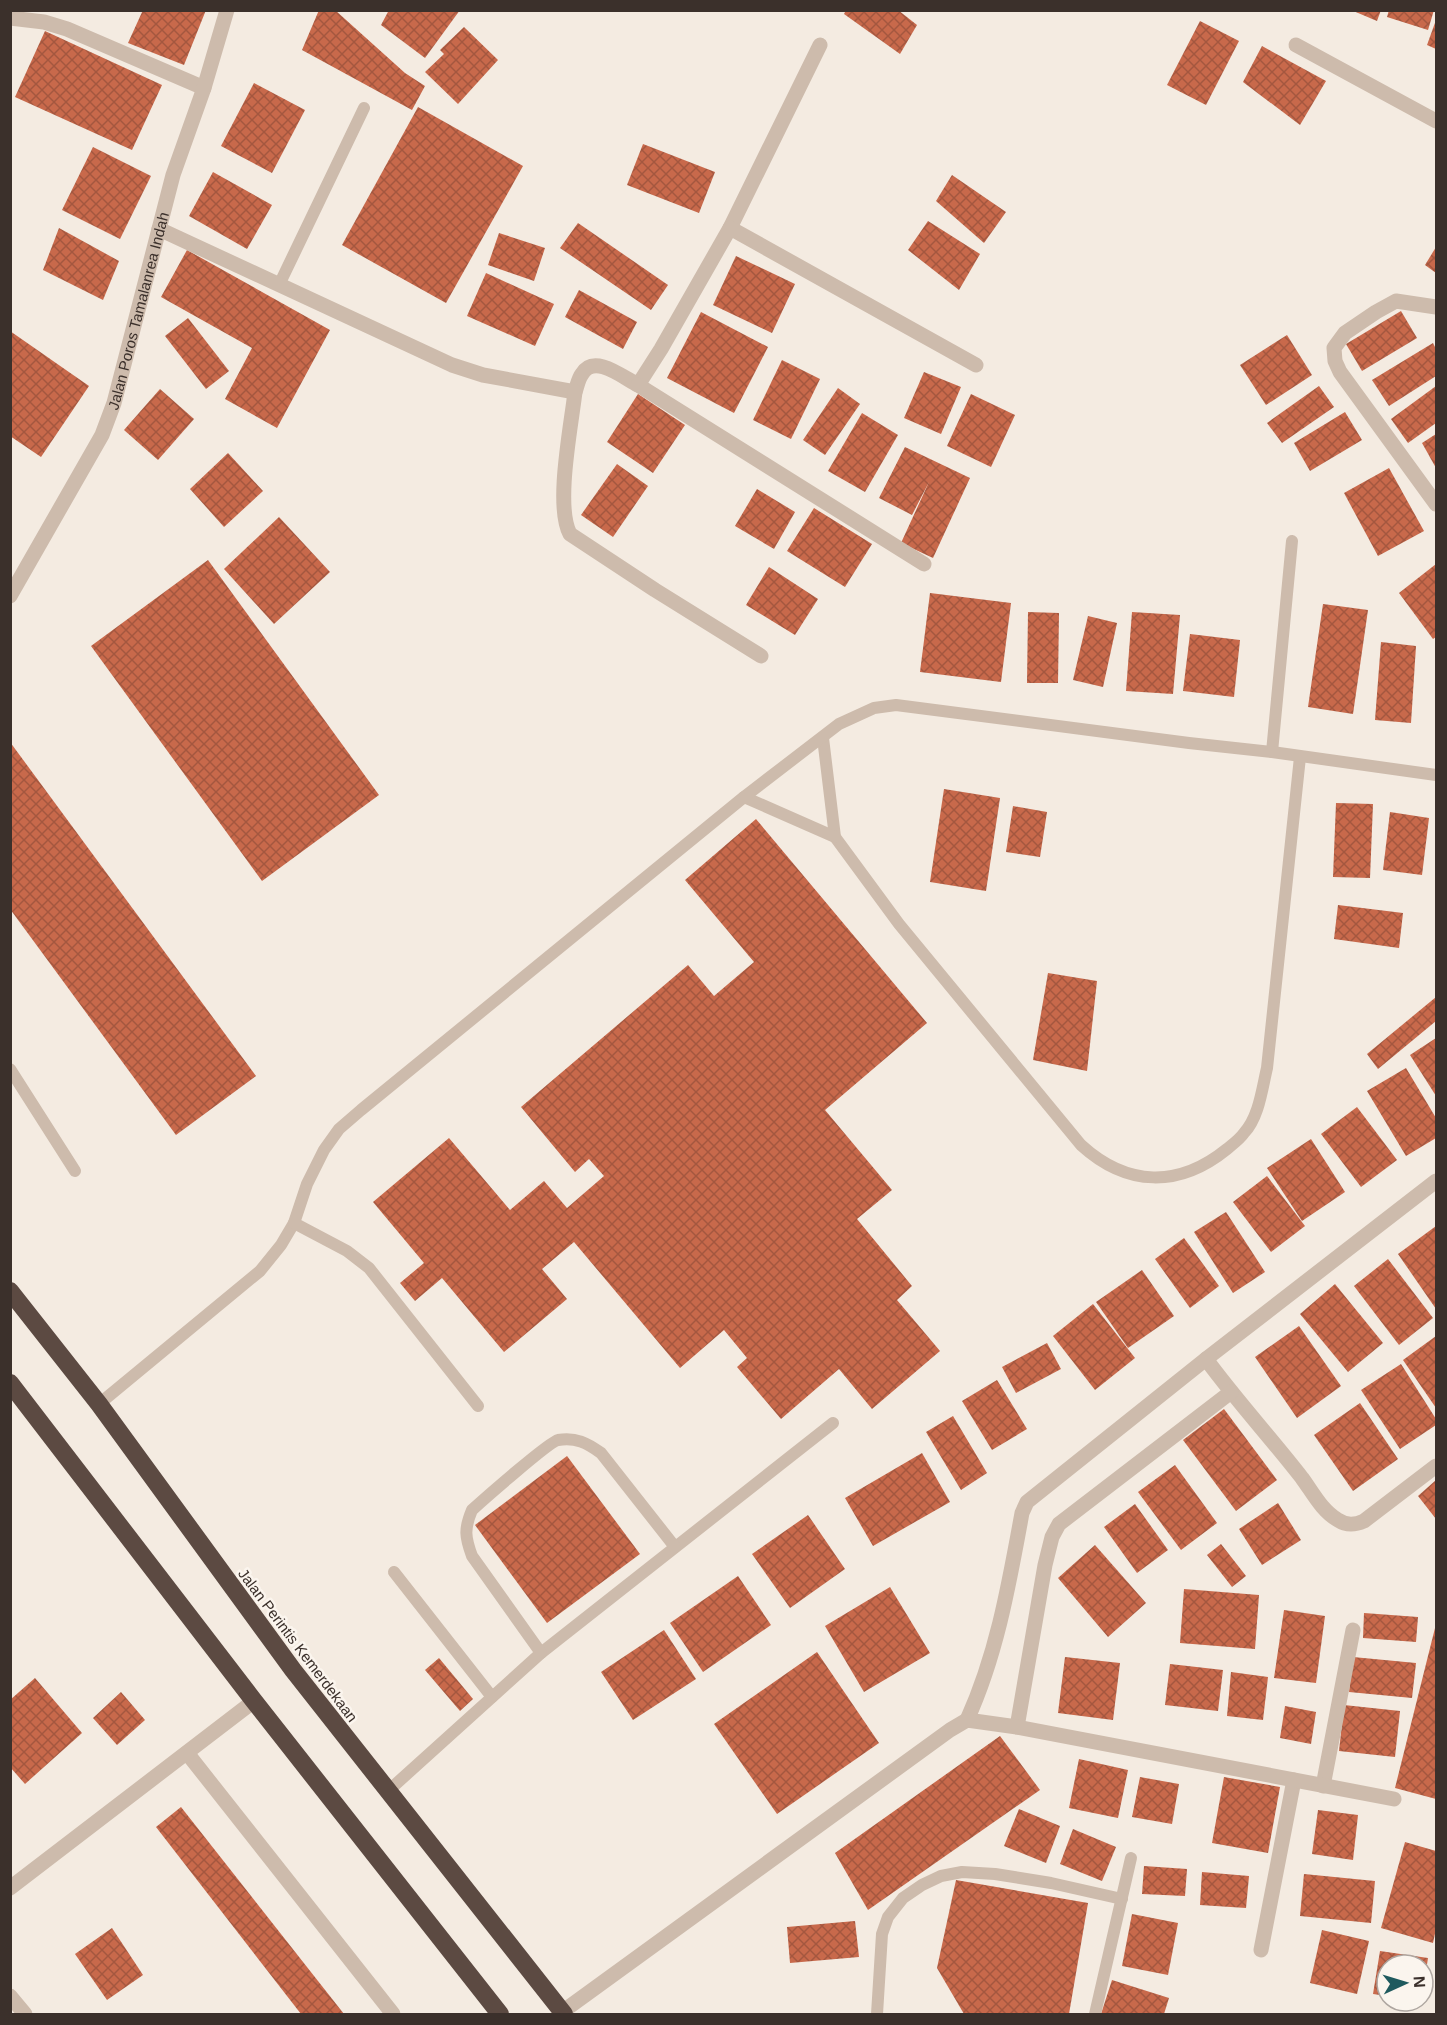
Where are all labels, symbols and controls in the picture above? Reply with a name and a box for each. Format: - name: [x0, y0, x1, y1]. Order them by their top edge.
- street label: Jalan Poros Tamalanrea Indah: [104, 210, 172, 412]
- street label: Jalan Perintis Kemerdekaan: [235, 1565, 361, 1725]
- north arrow: [1375, 1953, 1435, 2013]
- text: N: [1411, 1976, 1428, 1988]

